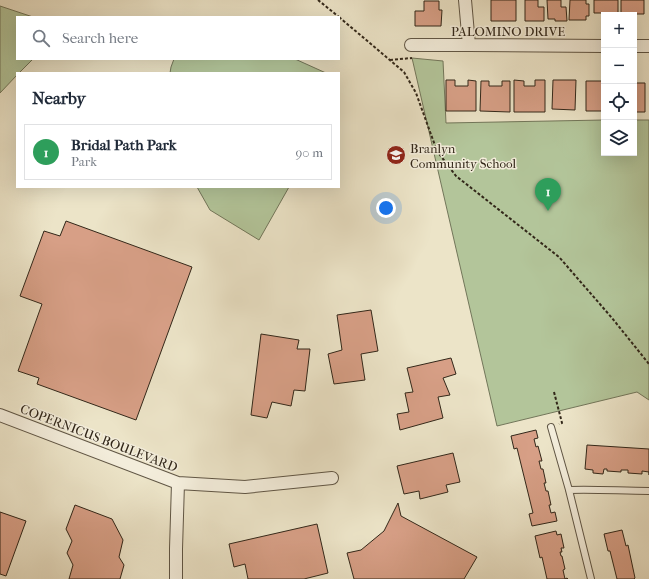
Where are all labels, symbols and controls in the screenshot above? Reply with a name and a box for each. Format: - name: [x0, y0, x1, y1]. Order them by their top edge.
- map controls: [601, 12, 637, 156]
- button: +: [601, 12, 637, 48]
- search box: [16, 16, 340, 60]
- street label: PALOMINO DRIVE: [451, 24, 565, 39]
- icon: search: [30, 27, 52, 49]
- text: Search here: [62, 29, 138, 47]
- button: −: [601, 48, 637, 84]
- button: locate: [601, 84, 637, 120]
- text: Nearby: [32, 88, 86, 108]
- button: layers: [601, 120, 637, 156]
- text: Bridal Path Park: [71, 136, 177, 154]
- place label: Branlyn Community School: [410, 141, 517, 171]
- school or university icon: Branlyn Community School: [385, 144, 407, 166]
- text: 1: [44, 145, 48, 160]
- text: 90 m: [295, 145, 323, 160]
- text: Park: [71, 154, 97, 169]
- pin: 1: [535, 178, 561, 211]
- your location: [376, 198, 396, 218]
- street label: COPERNICUS BOULEVARD: [18, 401, 180, 475]

